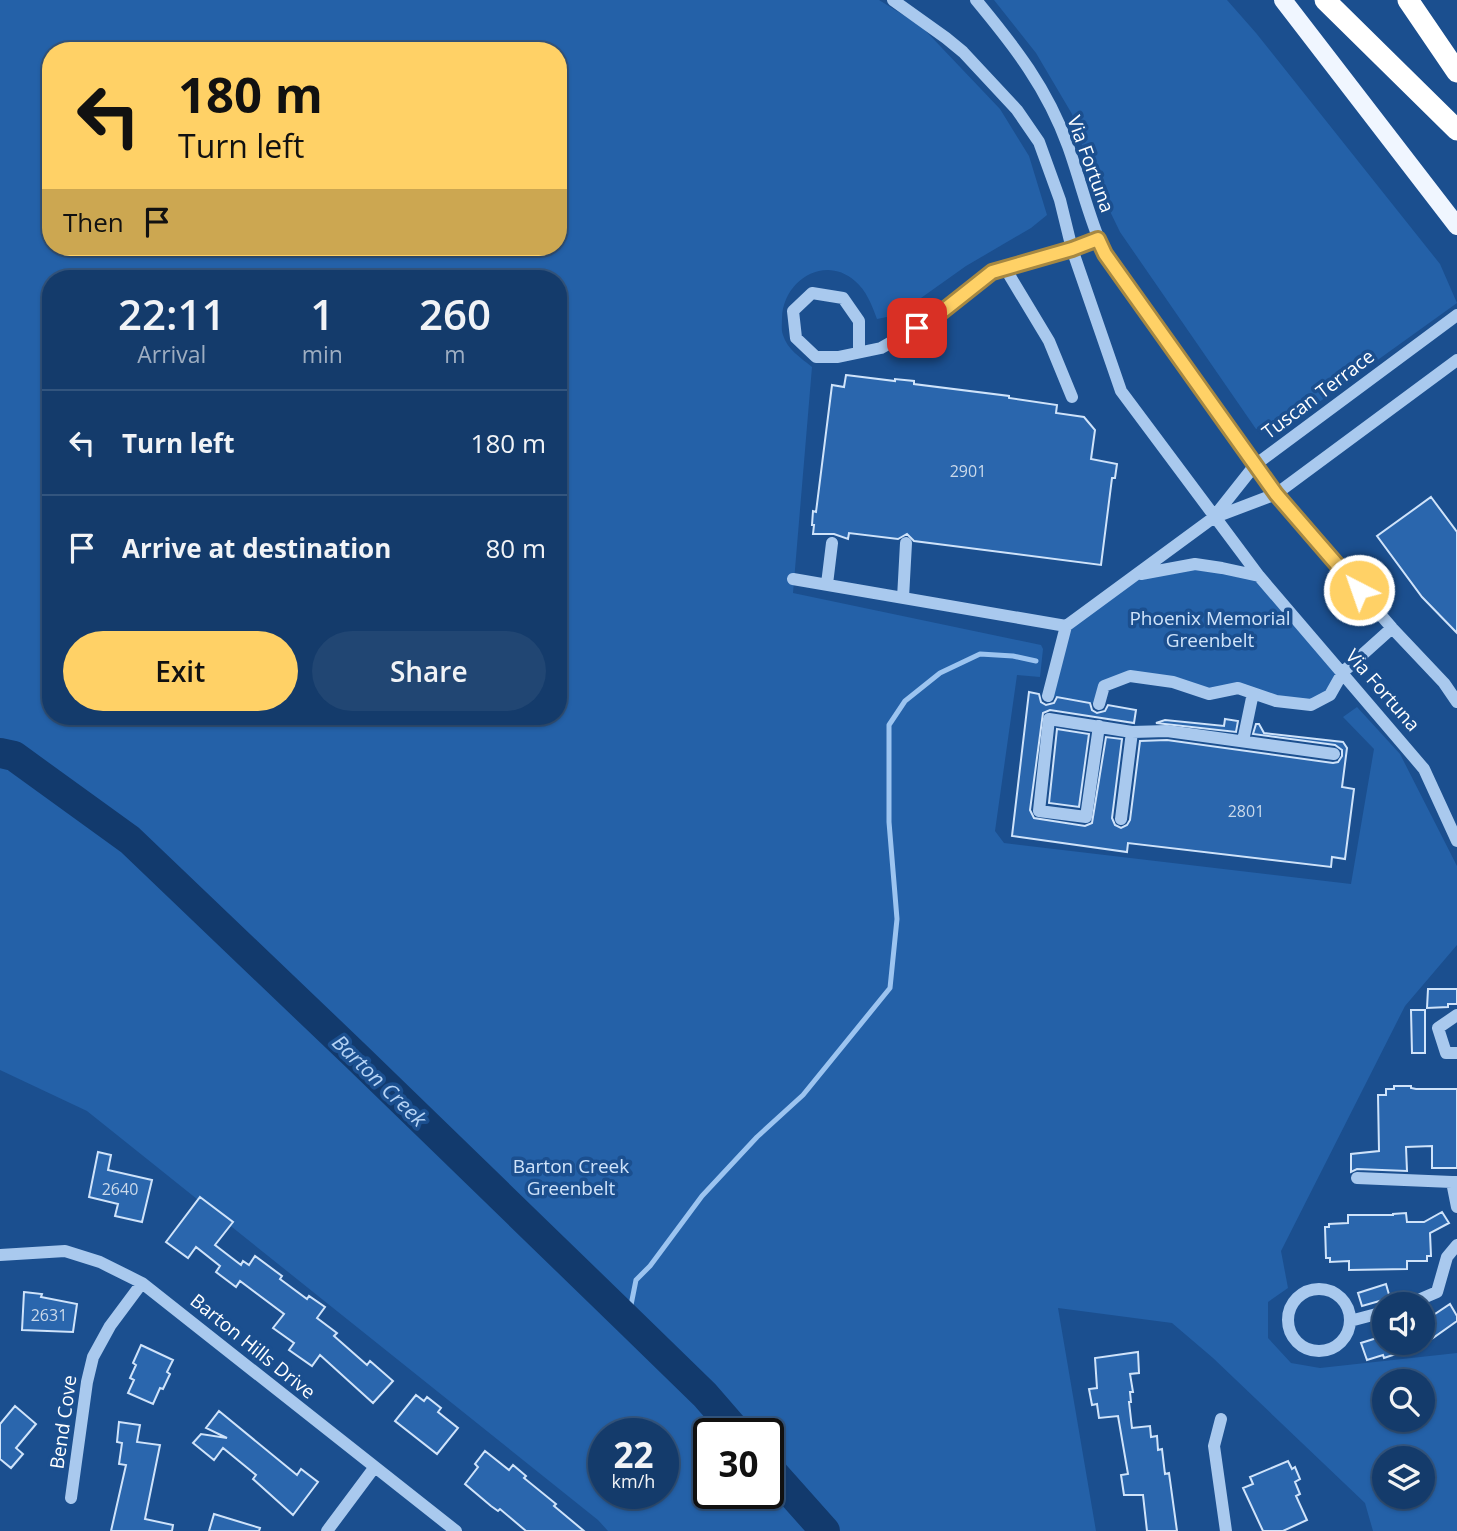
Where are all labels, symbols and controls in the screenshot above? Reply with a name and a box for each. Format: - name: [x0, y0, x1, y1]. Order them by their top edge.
- text: 180 m: [178, 61, 323, 127]
- icon: left: [63, 70, 154, 161]
- street label: Via Fortuna: [1061, 112, 1121, 216]
- text: Turn left: [178, 124, 304, 167]
- icon: arrive: [138, 203, 176, 241]
- text: Then: [63, 204, 124, 240]
- text: 22:11: [118, 285, 226, 342]
- text: 1: [310, 285, 334, 342]
- text: 260: [419, 285, 491, 342]
- pin: [887, 298, 947, 358]
- icon: arrive: [898, 309, 936, 347]
- text: Arrival: [137, 338, 206, 370]
- text: min: [302, 338, 343, 370]
- text: m: [444, 338, 466, 370]
- street label: Tuscan Terrace: [1256, 343, 1380, 445]
- icon: left: [63, 424, 101, 462]
- text: Turn left: [122, 425, 234, 461]
- text: 180 m: [471, 425, 546, 461]
- house number: 2901: [950, 460, 986, 482]
- icon: arrive: [63, 529, 101, 567]
- text: Arrive at destination: [122, 530, 391, 566]
- text: 80 m: [485, 530, 546, 566]
- position arrow: [1322, 553, 1396, 627]
- park label: Phoenix Memorial Greenbelt: [1129, 605, 1291, 653]
- button: Exit: [63, 631, 298, 711]
- button: Share: [312, 631, 546, 711]
- street label: Via Fortuna: [1340, 643, 1426, 737]
- house number: 2801: [1228, 800, 1264, 822]
- water label: Barton Creek: [326, 1028, 433, 1133]
- park label: Barton Creek Greenbelt: [513, 1153, 629, 1201]
- house number: 2640: [102, 1178, 138, 1200]
- street label: Barton Hills Drive: [185, 1287, 321, 1405]
- map controls: [1372, 1292, 1435, 1509]
- button: sound: [1372, 1292, 1435, 1355]
- house number: 2631: [31, 1304, 67, 1326]
- button: search: [1372, 1369, 1435, 1432]
- street label: Bend Cove: [44, 1373, 82, 1471]
- speed limit sign: 30: [693, 1418, 784, 1509]
- text: 22: [613, 1431, 654, 1478]
- button: layers: [1372, 1446, 1435, 1509]
- text: km/h: [612, 1469, 655, 1493]

